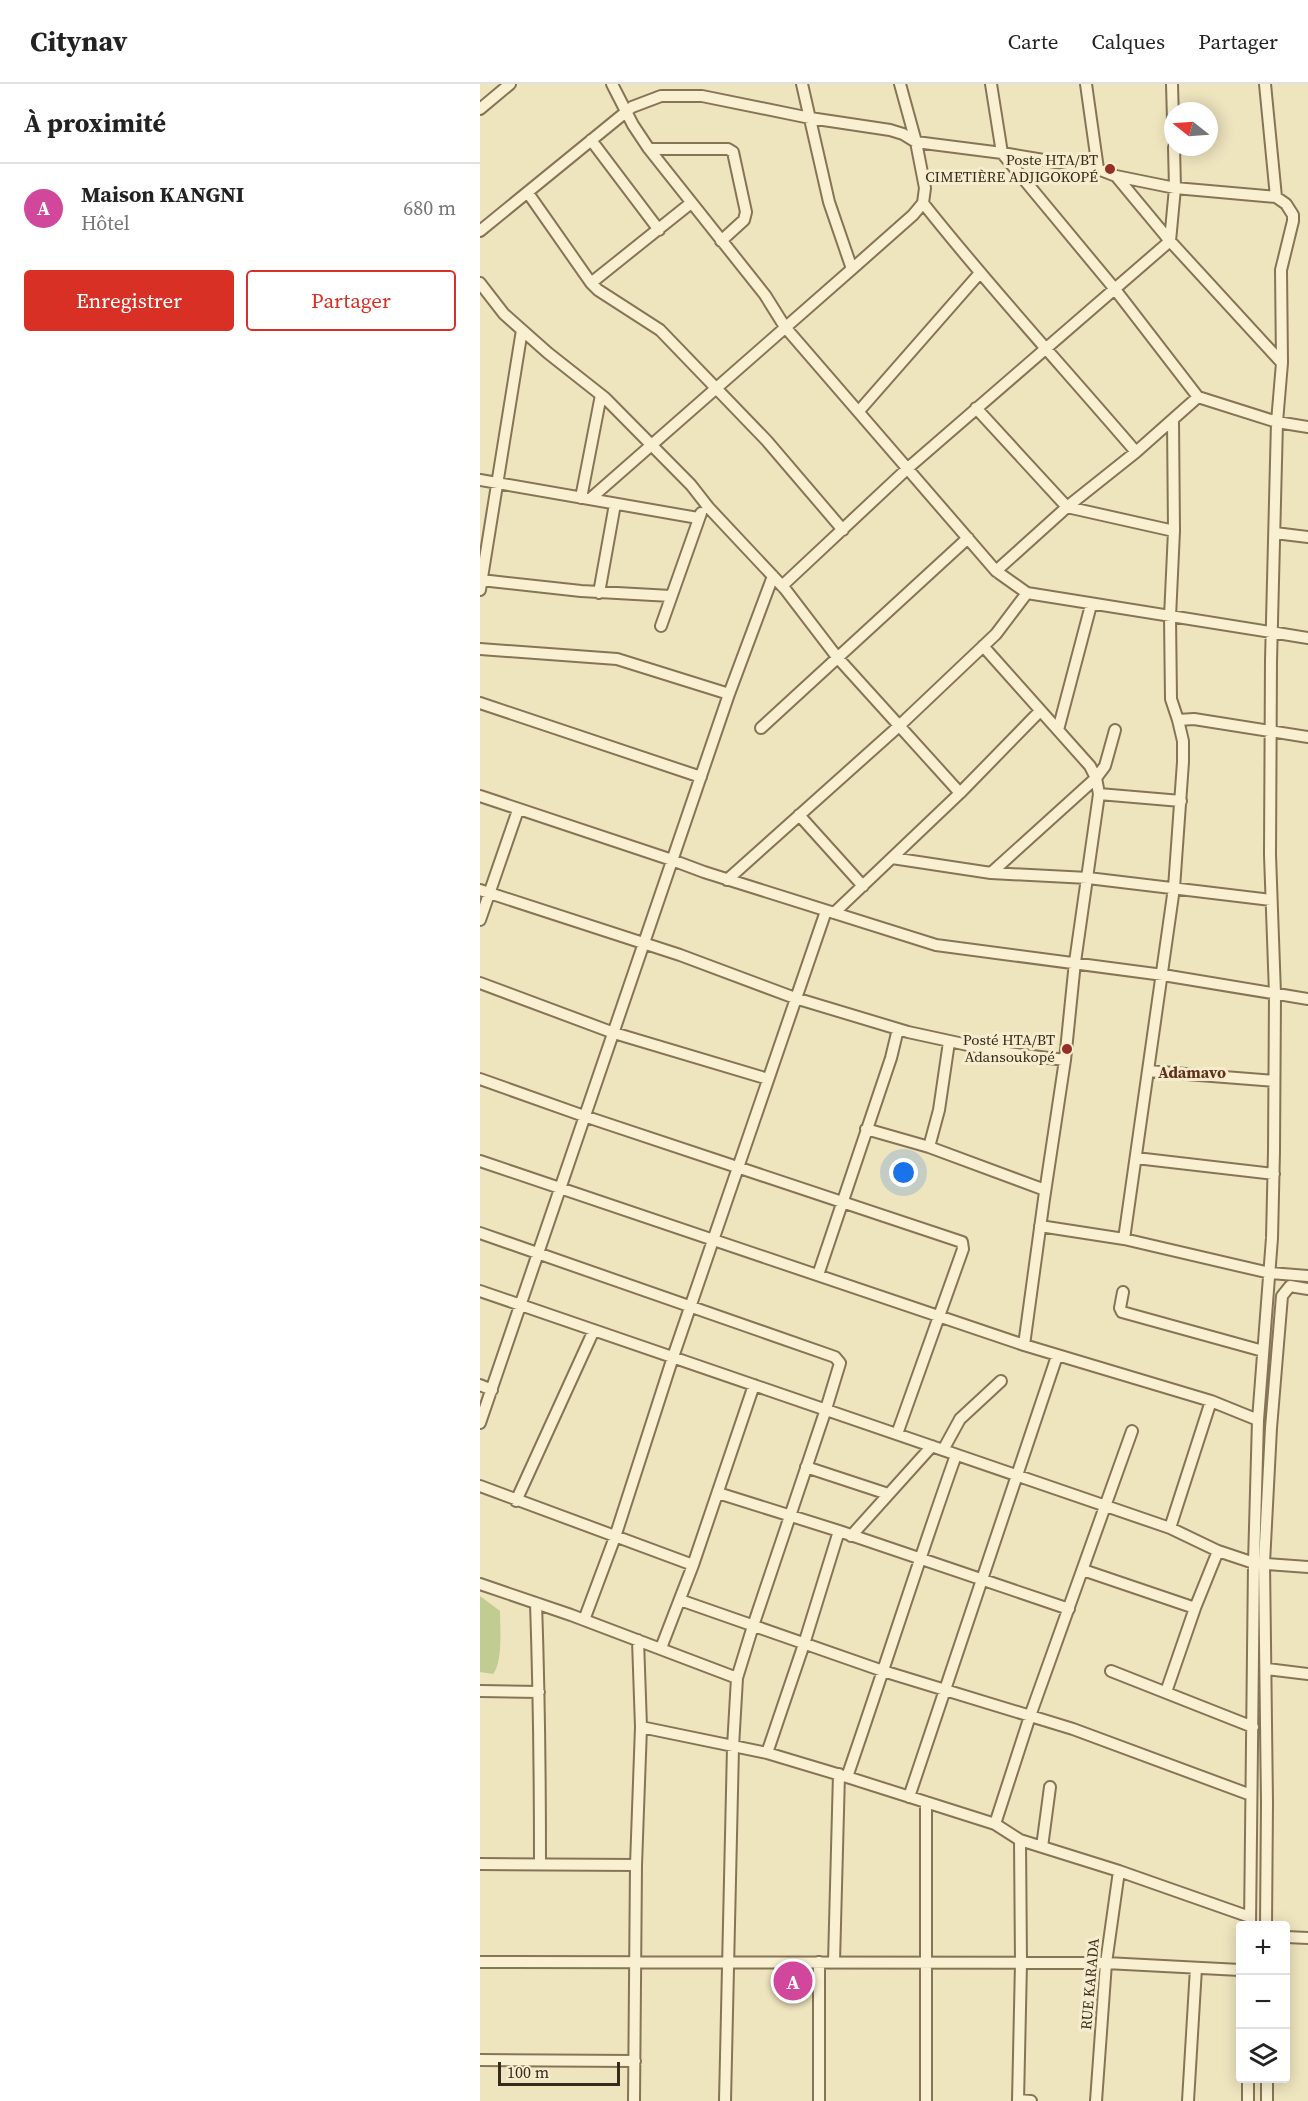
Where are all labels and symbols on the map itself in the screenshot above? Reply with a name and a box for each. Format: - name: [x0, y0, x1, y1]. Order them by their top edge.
- north arrow: [1164, 102, 1218, 156]
- place label: Poste HTA/BT CIMETIÈRE ADJIGOKOPÉ: [925, 149, 1098, 187]
- marker: Poste HTA/BT CIMETIÈRE ADJIGOKOPÉ: [1103, 162, 1117, 176]
- place label: Posté HTA/BT Adansoukopé: [963, 1029, 1055, 1067]
- marker: Posté HTA/BT Adansoukopé: [1060, 1042, 1074, 1056]
- district label: Adamavo: [1158, 1061, 1226, 1083]
- your location: [889, 1158, 918, 1187]
- street label: RUE KARADA: [1075, 1937, 1104, 2031]
- pin: A: [774, 1958, 812, 2004]
- scale bar: [498, 2059, 620, 2086]

